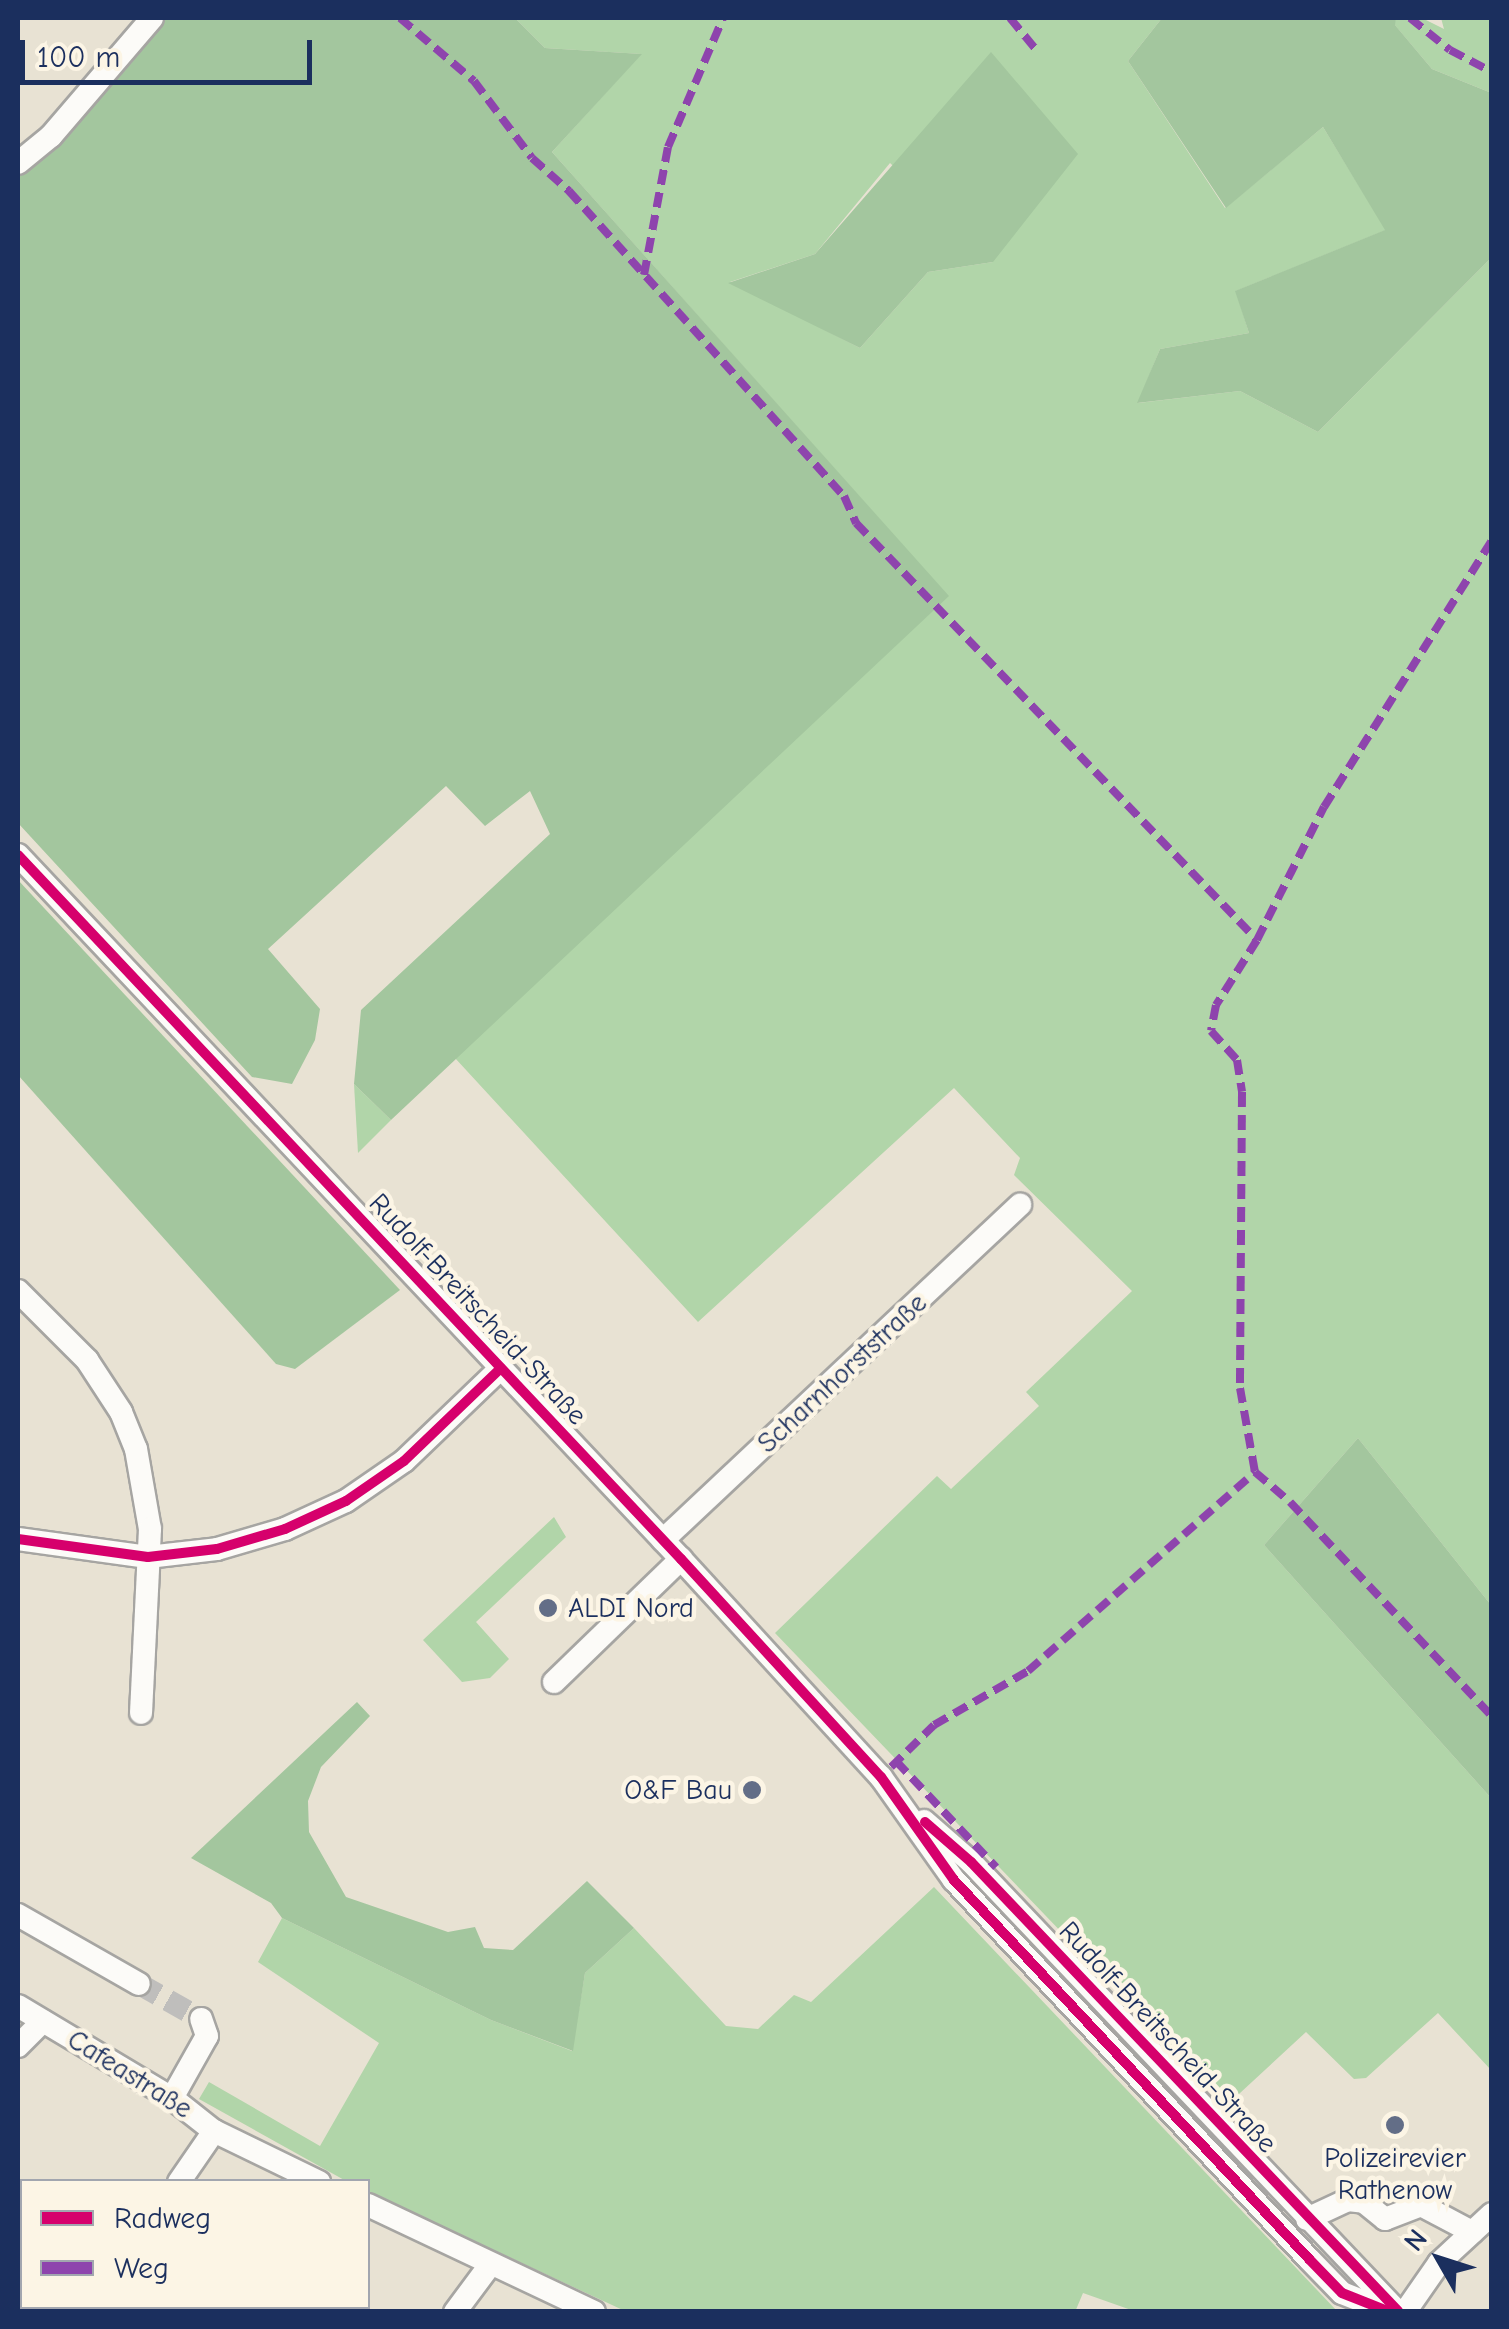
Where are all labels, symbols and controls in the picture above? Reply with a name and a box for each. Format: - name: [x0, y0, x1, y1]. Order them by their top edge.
- scale bar: [25, 20, 318, 82]
- text: 100 m: [37, 40, 120, 75]
- street label: Rudolf-Breitscheid-Straße: [362, 1186, 594, 1432]
- street label: Scharnhorststraße: [750, 1286, 934, 1460]
- place label: ALDI Nord: [568, 1591, 694, 1625]
- marker: ALDI Nord: [537, 1597, 559, 1619]
- place label: O&F Bau: [624, 1773, 732, 1807]
- marker: O&F Bau: [741, 1779, 763, 1801]
- street label: Rudolf-Breitscheid-Straße: [1052, 1914, 1284, 2160]
- street label: Cafeastraße: [61, 2022, 199, 2126]
- marker: Polizeirevier Rathenow: [1384, 2114, 1406, 2136]
- place label: Polizeirevier Rathenow: [1324, 2141, 1466, 2207]
- legend: [20, 2179, 370, 2309]
- text: Radweg: [114, 2201, 211, 2236]
- north arrow: [1389, 2209, 1489, 2309]
- text: N: [1397, 2223, 1434, 2257]
- text: Weg: [114, 2251, 169, 2286]

